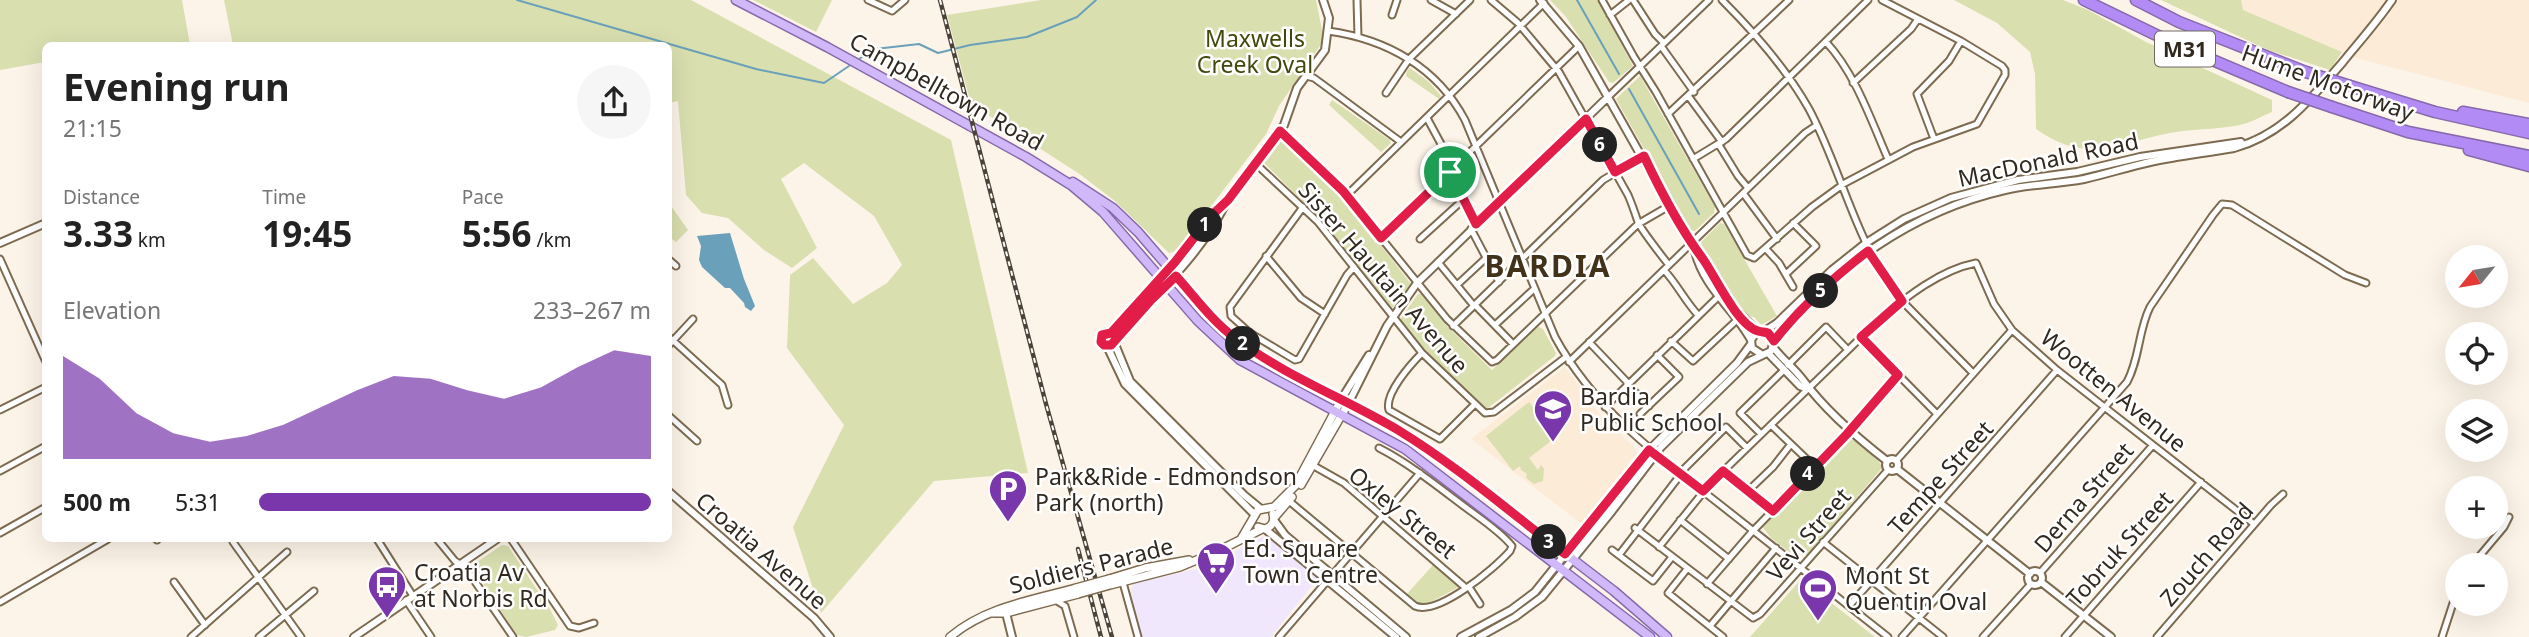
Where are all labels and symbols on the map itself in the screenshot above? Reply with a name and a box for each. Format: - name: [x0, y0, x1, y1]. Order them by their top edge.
- park label: Maxwells Creek Oval: [1197, 22, 1313, 80]
- street label: Campbelltown Road: [844, 24, 1050, 158]
- road number: M31: [2155, 32, 2215, 66]
- street label: Hume Motorway: [2238, 36, 2419, 128]
- street label: MacDonald Road: [1955, 124, 2141, 194]
- pin: 6: [1582, 128, 1618, 162]
- pin: [1420, 142, 1480, 202]
- street label: Sister Haultain Avenue: [1292, 174, 1476, 380]
- pin: 1: [1188, 208, 1222, 243]
- district label: BARDIA: [1485, 245, 1611, 286]
- north arrow: [2445, 245, 2508, 308]
- pin: 5: [1804, 274, 1839, 308]
- street label: Wootten Avenue: [2034, 321, 2194, 459]
- pin: 2: [1226, 326, 1260, 362]
- place label: Bardia Public School: [1580, 380, 1723, 438]
- school or university icon: Bardia Public School: [1532, 388, 1574, 443]
- street label: Tempe Street: [1880, 413, 2000, 541]
- street label: Derna Street: [2026, 435, 2140, 559]
- pin: 4: [1790, 456, 1826, 491]
- street label: Oxley Street: [1342, 458, 1464, 566]
- place label: Park&Ride - Edmondson Park (north): [1035, 460, 1297, 518]
- parking icon: Park&Ride - Edmondson Park (north): [987, 468, 1029, 523]
- street label: Vevi Street: [1759, 481, 1857, 587]
- street label: Tobruk Street: [2058, 483, 2180, 613]
- street label: Croatia Avenue: [690, 484, 834, 616]
- street label: Zouch Road: [2152, 495, 2260, 613]
- pin: 3: [1532, 524, 1566, 560]
- street label: Soldiers Parade: [1006, 529, 1176, 601]
- place label: Ed. Square Town Centre: [1243, 532, 1378, 590]
- supermarket icon: Ed. Square Town Centre: [1195, 540, 1237, 595]
- place label: Croatia Av at Norbis Rd: [414, 556, 548, 614]
- place label: Mont St Quentin Oval: [1845, 559, 1987, 617]
- bus stop icon: Croatia Av at Norbis Rd: [366, 564, 408, 619]
- sports icon: Mont St Quentin Oval: [1797, 567, 1839, 622]

